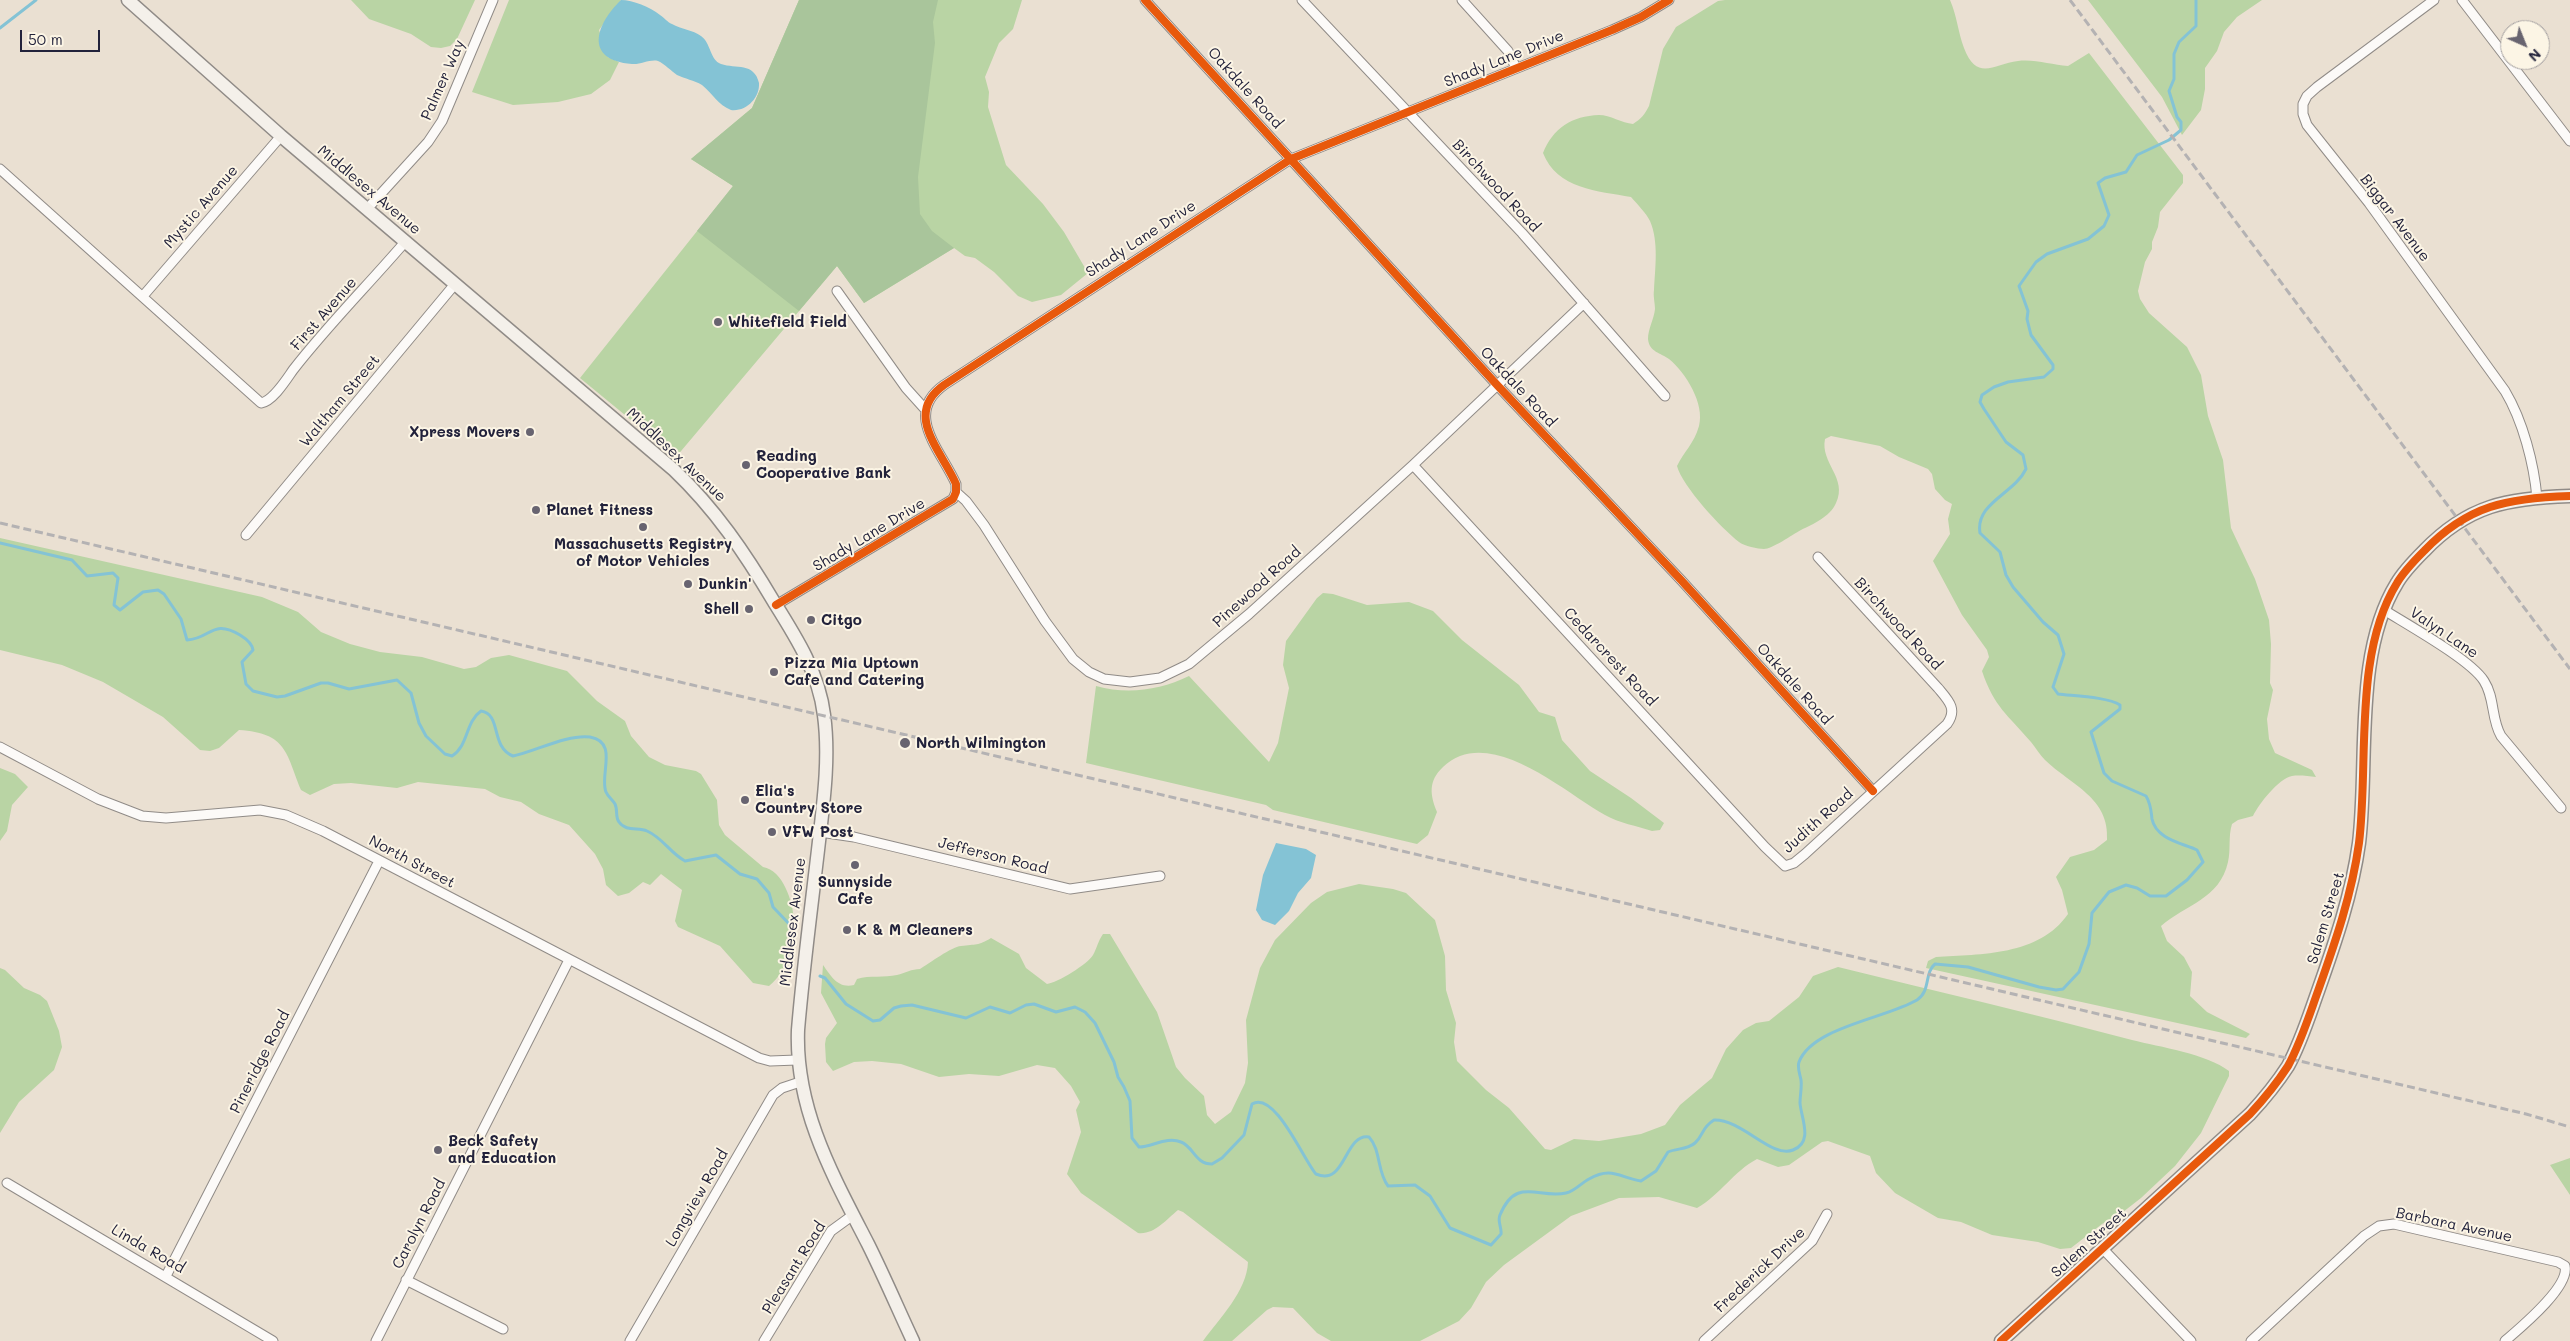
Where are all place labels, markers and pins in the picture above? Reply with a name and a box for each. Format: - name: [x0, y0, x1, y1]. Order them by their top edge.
- place label: Whitefield Field: [728, 313, 847, 331]
- marker: Whitefield Field: [712, 316, 724, 328]
- place label: Xpress Movers: [409, 423, 520, 441]
- marker: Xpress Movers: [524, 426, 536, 438]
- place label: Reading Cooperative Bank: [756, 447, 891, 482]
- marker: Reading Cooperative Bank: [740, 459, 752, 471]
- place label: Planet Fitness: [546, 501, 653, 519]
- marker: Planet Fitness: [530, 504, 542, 516]
- marker: Massachusetts Registry of Motor Vehicles: [637, 521, 649, 533]
- place label: Massachusetts Registry of Motor Vehicles: [554, 535, 732, 570]
- place label: Dunkin': [698, 575, 752, 593]
- marker: Dunkin': [682, 578, 694, 590]
- place label: Shell: [704, 600, 739, 618]
- marker: Shell: [743, 603, 755, 615]
- place label: Citgo: [821, 611, 862, 629]
- marker: Citgo: [805, 614, 817, 626]
- place label: Pizza Mia Uptown Cafe and Catering: [784, 654, 924, 689]
- marker: Pizza Mia Uptown Cafe and Catering: [768, 666, 780, 678]
- place label: North Wilmington: [916, 734, 1046, 752]
- marker: North Wilmington: [898, 736, 912, 750]
- place label: Elia's Country Store: [755, 782, 862, 817]
- marker: Elia's Country Store: [739, 794, 751, 806]
- place label: VFW Post: [782, 823, 853, 841]
- marker: VFW Post: [766, 826, 778, 838]
- marker: Sunnyside Cafe: [849, 859, 861, 871]
- place label: Sunnyside Cafe: [818, 873, 892, 908]
- place label: K & M Cleaners: [857, 921, 973, 939]
- marker: K & M Cleaners: [841, 924, 853, 936]
- place label: Beck Safety and Education: [448, 1132, 556, 1167]
- marker: Beck Safety and Education: [432, 1144, 444, 1156]

